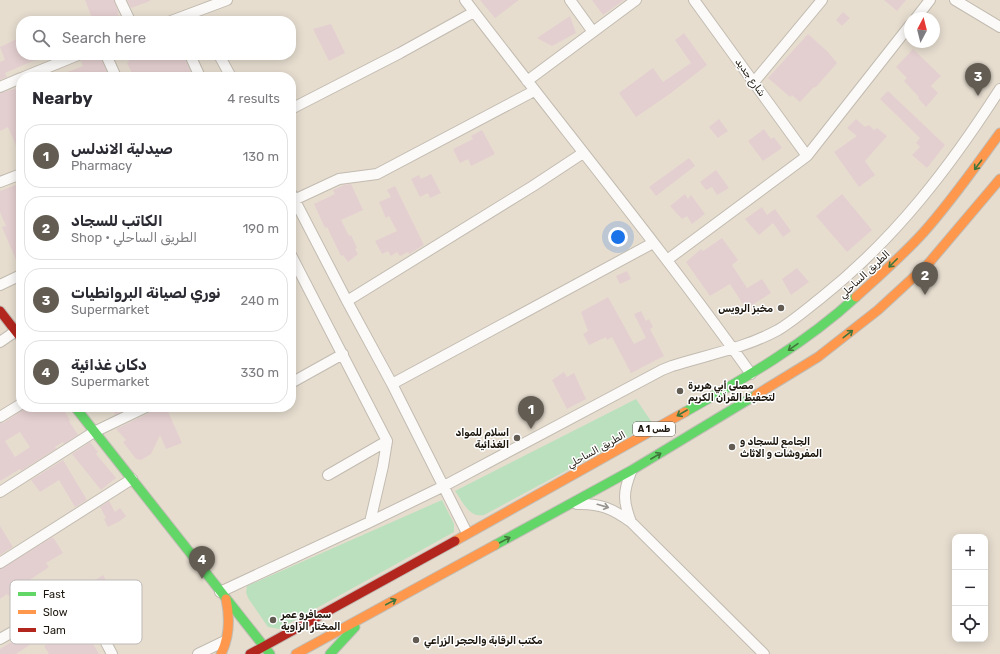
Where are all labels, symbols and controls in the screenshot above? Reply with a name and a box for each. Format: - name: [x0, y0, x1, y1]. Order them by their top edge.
- north arrow: [904, 12, 940, 48]
- search box: [16, 16, 296, 60]
- icon: search: [30, 27, 52, 49]
- text: Search here: [62, 29, 146, 47]
- street label: شارع جديد: [732, 56, 768, 100]
- pin: 3: [965, 63, 991, 96]
- text: Nearby: [32, 88, 93, 108]
- text: 4 results: [227, 91, 280, 106]
- text: صيدلية الاندلس: [71, 140, 173, 158]
- text: 1: [43, 149, 49, 164]
- text: 130 m: [243, 149, 279, 164]
- text: Pharmacy: [71, 158, 132, 173]
- one-way arrow: [973, 159, 982, 170]
- text: الكاتب للسجاد: [71, 212, 163, 230]
- text: 2: [42, 221, 50, 236]
- text: 190 m: [243, 221, 279, 236]
- your location: [608, 227, 628, 247]
- text: Shop · الطريق الساحلي: [71, 230, 197, 245]
- street label: الطريق الساحلي: [837, 248, 894, 303]
- one-way arrow: [888, 258, 898, 268]
- pin: 2: [912, 262, 938, 295]
- text: نوري لصيانة البروانطيات: [71, 284, 221, 302]
- text: 3: [42, 293, 50, 308]
- text: 240 m: [240, 293, 279, 308]
- text: Supermarket: [71, 302, 149, 317]
- place label: مخبز الرويس: [718, 303, 773, 315]
- marker: مخبز الرويس: [776, 303, 786, 313]
- one-way arrow: [842, 330, 853, 338]
- one-way arrow: [788, 343, 799, 351]
- text: دكان غذائية: [71, 356, 147, 374]
- text: 4: [42, 365, 50, 380]
- text: 330 m: [240, 365, 279, 380]
- text: Supermarket: [71, 374, 149, 389]
- place label: مصلى أبي هريرة لتحفيظ القرآن الكريم: [688, 380, 775, 404]
- marker: مصلى أبي هريرة لتحفيظ القرآن الكريم: [675, 386, 685, 396]
- pin: 1: [518, 396, 544, 429]
- one-way arrow: [676, 410, 688, 418]
- road number: A 1 طس: [633, 422, 675, 436]
- place label: اسلام للمواد الغذائية: [456, 427, 509, 451]
- street label: الطريق الساحلي: [565, 429, 629, 473]
- marker: اسلام للمواد الغذائية: [512, 433, 522, 443]
- place label: الجامع للسجاد و المفروشات و الاثاث: [740, 436, 822, 460]
- marker: الجامع للسجاد و المفروشات و الاثاث: [727, 442, 737, 452]
- one-way arrow: [649, 451, 661, 459]
- one-way arrow: [596, 503, 609, 510]
- map controls: [952, 534, 988, 642]
- button: +: [952, 534, 988, 570]
- one-way arrow: [499, 535, 511, 543]
- pin: 4: [189, 546, 215, 579]
- button: −: [952, 570, 988, 606]
- legend: [10, 580, 142, 644]
- text: Fast: [43, 588, 66, 601]
- one-way arrow: [385, 597, 397, 605]
- text: Slow: [43, 606, 68, 619]
- button: locate: [952, 606, 988, 642]
- place label: سمافرو عمر المختار الزاوية: [280, 609, 340, 633]
- marker: سمافرو عمر المختار الزاوية: [268, 615, 278, 625]
- text: Jam: [43, 624, 66, 637]
- marker: مكتب الرقابة والحجر الزراعي: [411, 635, 421, 645]
- place label: مكتب الرقابة والحجر الزراعي: [424, 635, 543, 649]

